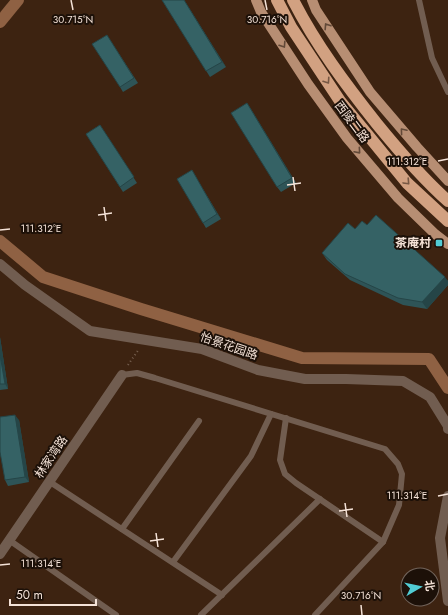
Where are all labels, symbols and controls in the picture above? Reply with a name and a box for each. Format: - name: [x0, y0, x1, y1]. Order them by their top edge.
- text: 30.715°N: [53, 12, 93, 27]
- text: 30.716°N: [247, 12, 287, 27]
- one-way arrow: [324, 23, 332, 30]
- one-way arrow: [278, 41, 286, 48]
- one-way arrow: [322, 76, 329, 83]
- street label: 西陵二路: [330, 97, 374, 147]
- one-way arrow: [401, 128, 408, 136]
- one-way arrow: [354, 146, 361, 154]
- text: 111.312°E: [387, 154, 427, 169]
- one-way arrow: [403, 177, 410, 185]
- text: 111.312°E: [21, 221, 61, 236]
- place label: 茶庵村: [395, 234, 431, 252]
- marker: 茶庵村: [434, 238, 444, 248]
- street label: 怡景花园路: [198, 328, 260, 364]
- street label: 林家湾路: [30, 432, 72, 482]
- text: 111.314°E: [387, 488, 427, 503]
- text: 111.314°E: [21, 556, 61, 571]
- north arrow: [400, 567, 440, 607]
- text: 北: [421, 579, 439, 592]
- scale bar: [10, 581, 96, 607]
- text: 50 m: [16, 586, 43, 604]
- text: 30.716°N: [341, 588, 381, 603]

